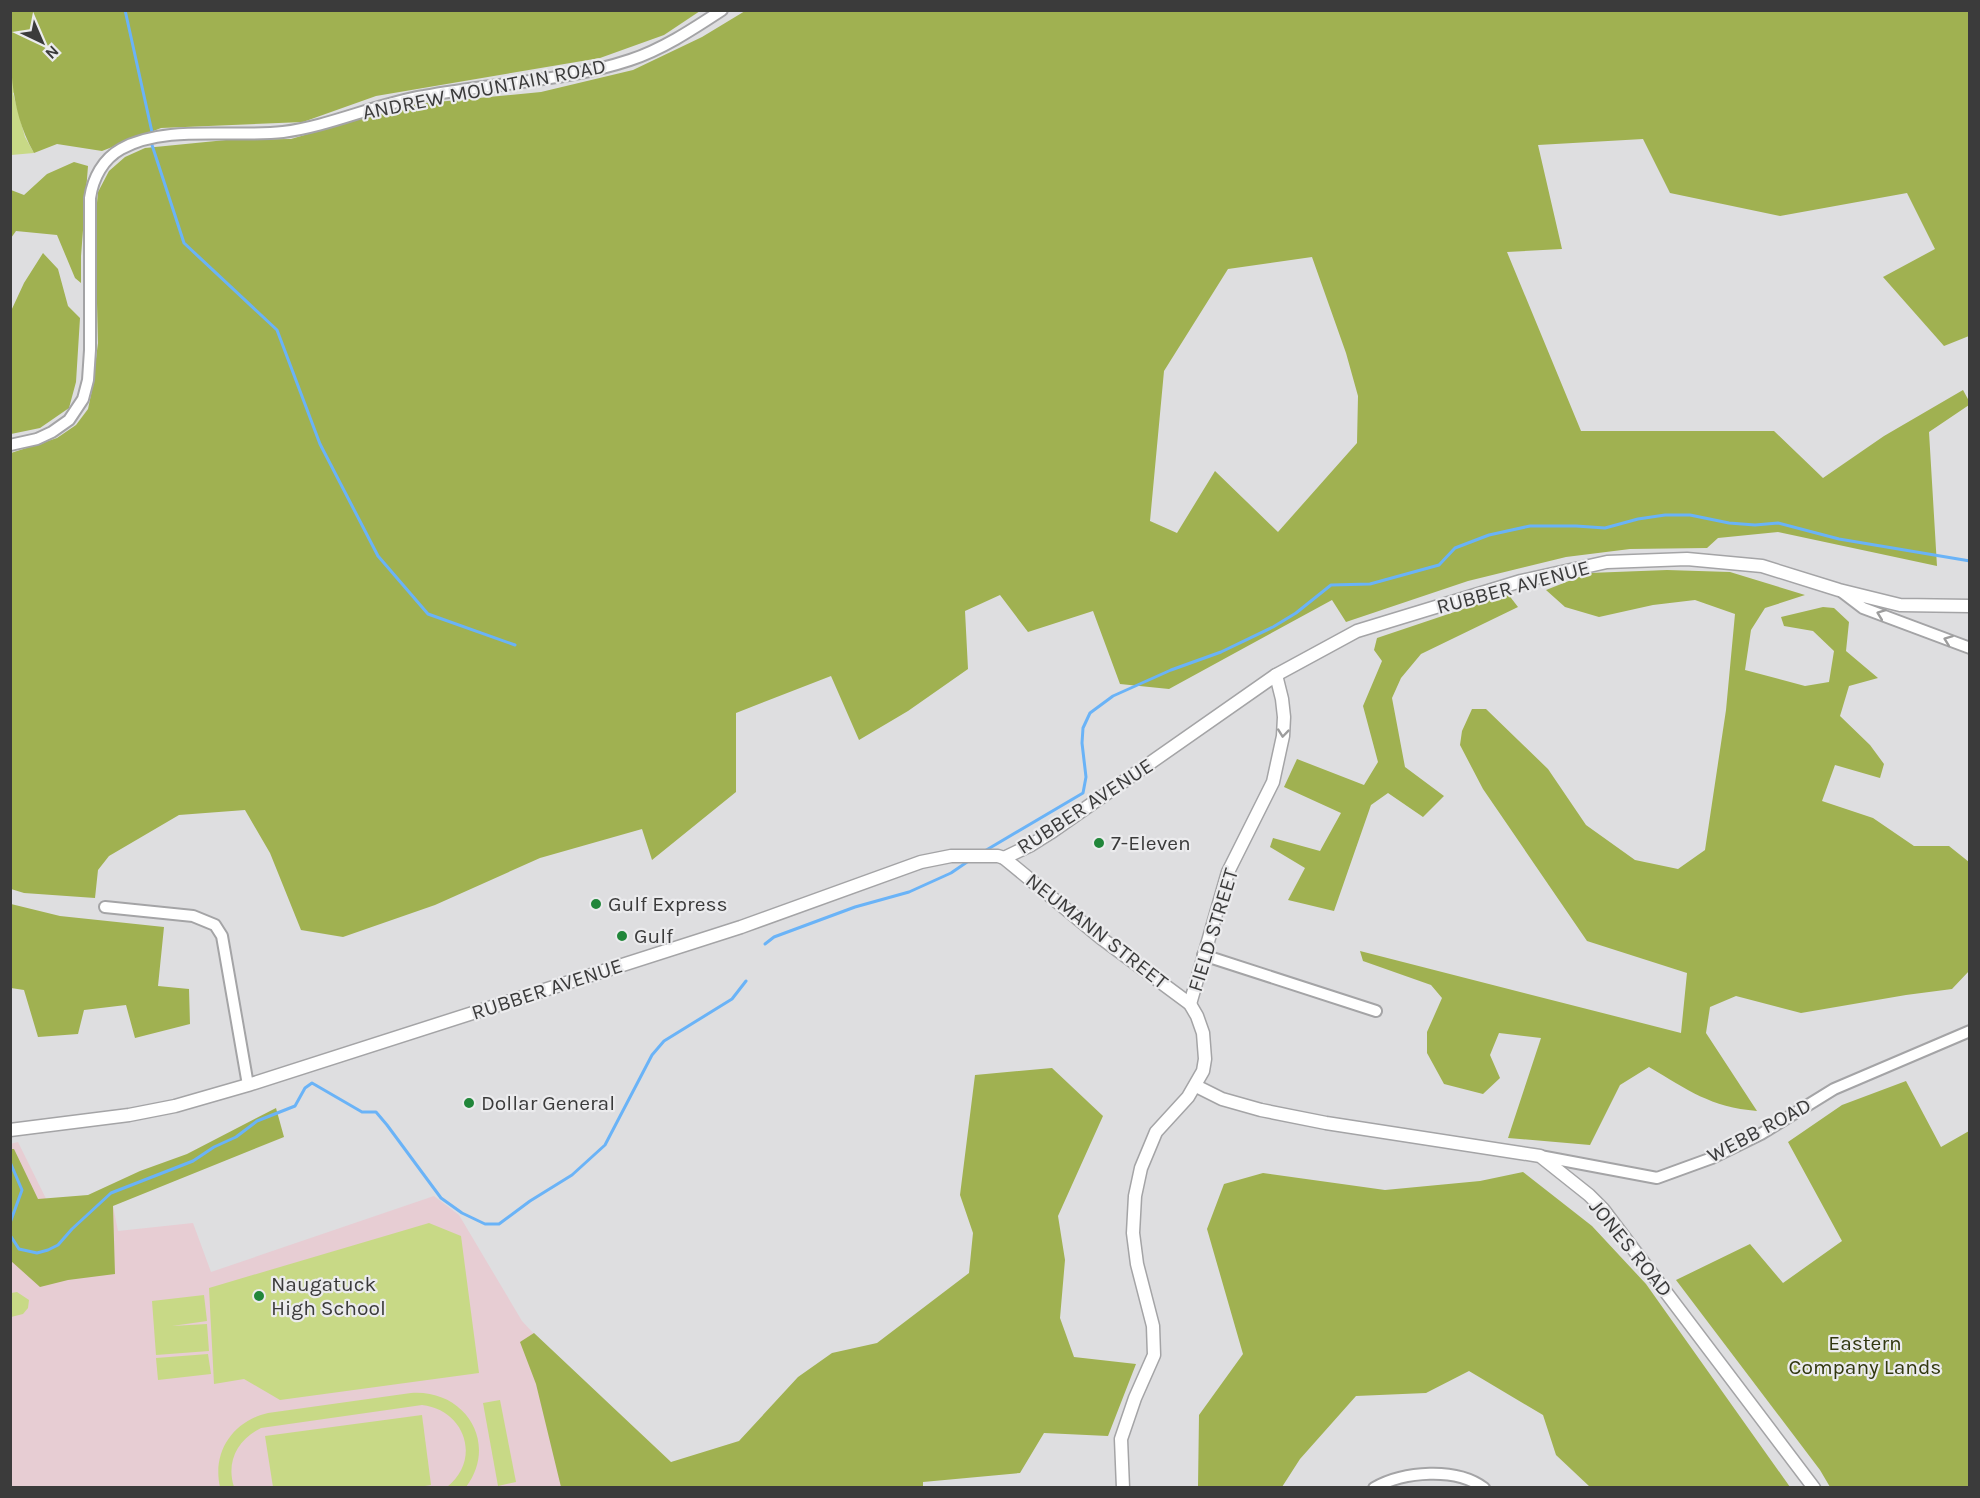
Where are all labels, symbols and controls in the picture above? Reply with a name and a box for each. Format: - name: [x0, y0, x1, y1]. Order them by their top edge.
- north arrow: [12, 12, 72, 72]
- text: N: [41, 42, 63, 63]
- street label: ANDREW MOUNTAIN ROAD: [360, 54, 608, 124]
- street label: RUBBER AVENUE: [1434, 555, 1592, 619]
- one-way arrow: [1876, 609, 1887, 622]
- one-way arrow: [1943, 634, 1954, 647]
- one-way arrow: [1277, 728, 1290, 738]
- street label: RUBBER AVENUE: [1012, 753, 1158, 859]
- place label: 7-Eleven: [1111, 831, 1191, 855]
- marker: 7-Eleven: [1092, 836, 1106, 850]
- street label: FIELD STREET: [1183, 865, 1243, 994]
- street label: NEUMANN STREET: [1021, 868, 1173, 994]
- place label: Gulf Express: [608, 892, 728, 916]
- marker: Gulf Express: [589, 897, 603, 911]
- place label: Gulf: [634, 924, 674, 948]
- marker: Gulf: [615, 929, 629, 943]
- street label: RUBBER AVENUE: [468, 953, 626, 1025]
- place label: Dollar General: [481, 1091, 615, 1115]
- street label: WEBB ROAD: [1703, 1093, 1815, 1167]
- marker: Dollar General: [462, 1096, 476, 1110]
- street label: JONES ROAD: [1584, 1195, 1678, 1301]
- place label: Naugatuck High School: [271, 1272, 386, 1320]
- marker: Naugatuck High School: [252, 1289, 266, 1303]
- park label: Eastern Company Lands: [1789, 1331, 1941, 1379]

